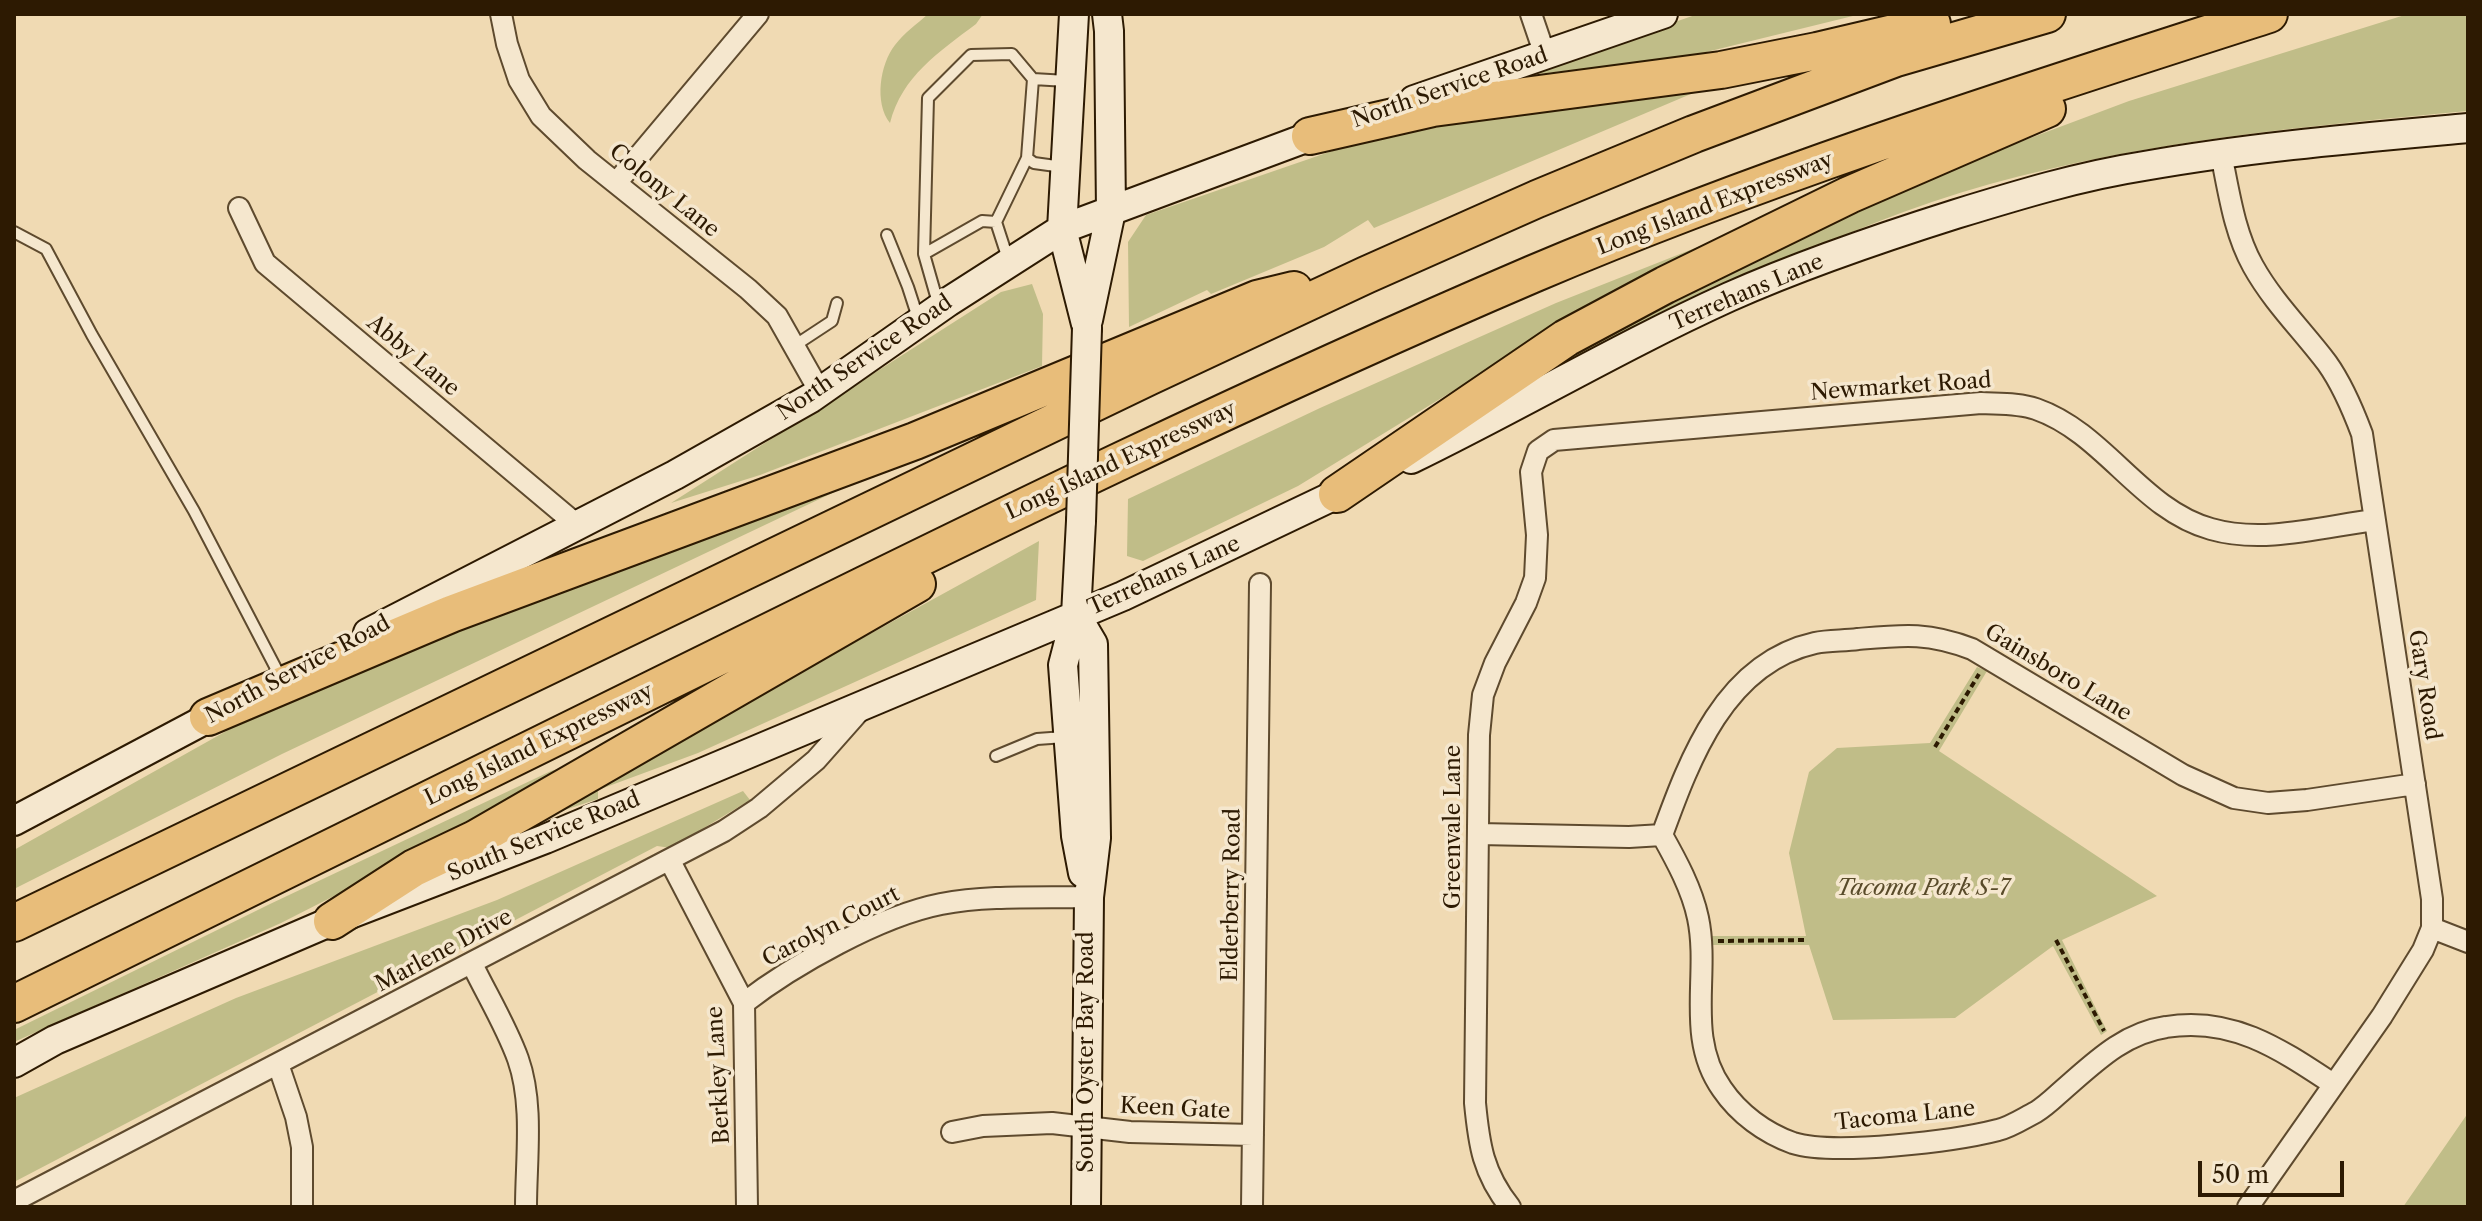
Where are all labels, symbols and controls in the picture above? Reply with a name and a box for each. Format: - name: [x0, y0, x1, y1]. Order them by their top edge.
- street label: North Service Road: [1349, 42, 1551, 134]
- street label: Colony Lane: [604, 139, 724, 243]
- street label: Long Island Expressway: [1593, 147, 1837, 261]
- street label: Terrehans Lane: [1666, 249, 1828, 337]
- street label: North Service Road: [773, 290, 957, 426]
- street label: Abby Lane: [361, 310, 465, 402]
- street label: Newmarket Road: [1810, 368, 1992, 406]
- street label: Long Island Expressway: [1002, 396, 1240, 526]
- street label: Terrehans Lane: [1084, 531, 1244, 621]
- street label: North Service Road: [201, 610, 395, 730]
- street label: Gainsboro Lane: [1980, 619, 2136, 727]
- street label: Gary Road: [2402, 628, 2446, 742]
- street label: Long Island Expressway: [421, 678, 657, 812]
- street label: Greenvale Lane: [1441, 745, 1467, 909]
- street label: South Service Road: [444, 786, 644, 888]
- street label: Elderberry Road: [1217, 808, 1247, 982]
- park label: Tacoma Park S-7: [1837, 876, 2009, 902]
- street label: Carolyn Court: [758, 881, 904, 973]
- street label: Marlene Drive: [371, 904, 517, 998]
- street label: South Oyster Bay Road: [1074, 931, 1100, 1173]
- street label: Berkley Lane: [702, 1005, 736, 1145]
- street label: Keen Gate: [1119, 1093, 1231, 1125]
- street label: Tacoma Lane: [1833, 1095, 1977, 1137]
- scale bar: [2202, 1145, 2348, 1195]
- text: 50 m: [2212, 1160, 2269, 1189]

